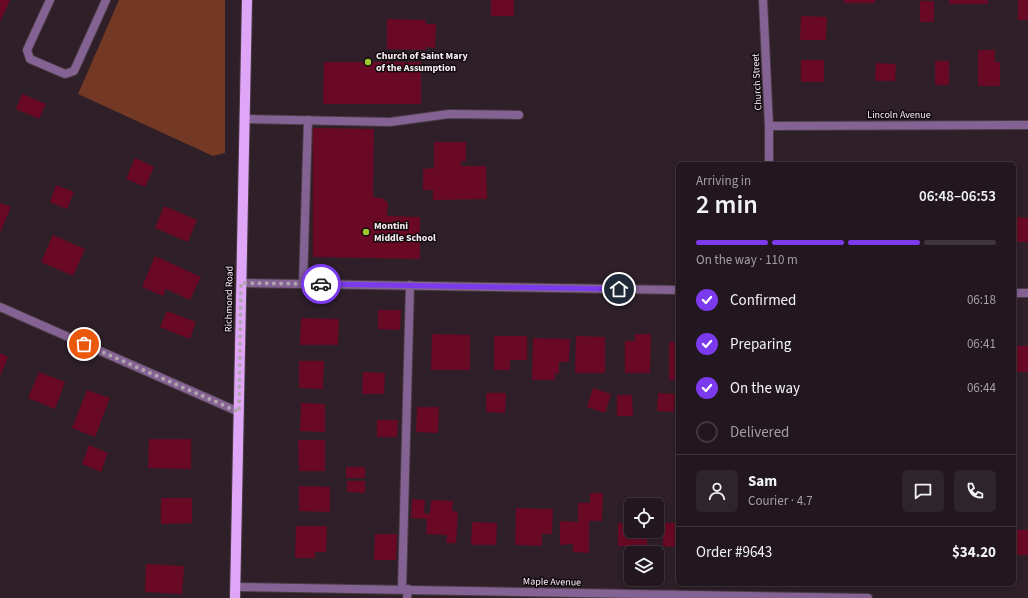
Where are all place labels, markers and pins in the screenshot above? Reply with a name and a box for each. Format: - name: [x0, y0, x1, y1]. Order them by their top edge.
- place label: Church of Saint Mary of the Assumption: [376, 49, 468, 75]
- marker: Church of Saint Mary of the Assumption: [363, 57, 373, 67]
- place label: Montini Middle School: [374, 219, 436, 245]
- marker: Montini Middle School: [361, 227, 371, 237]
- pin: [602, 272, 636, 306]
- pin: [67, 327, 101, 361]

